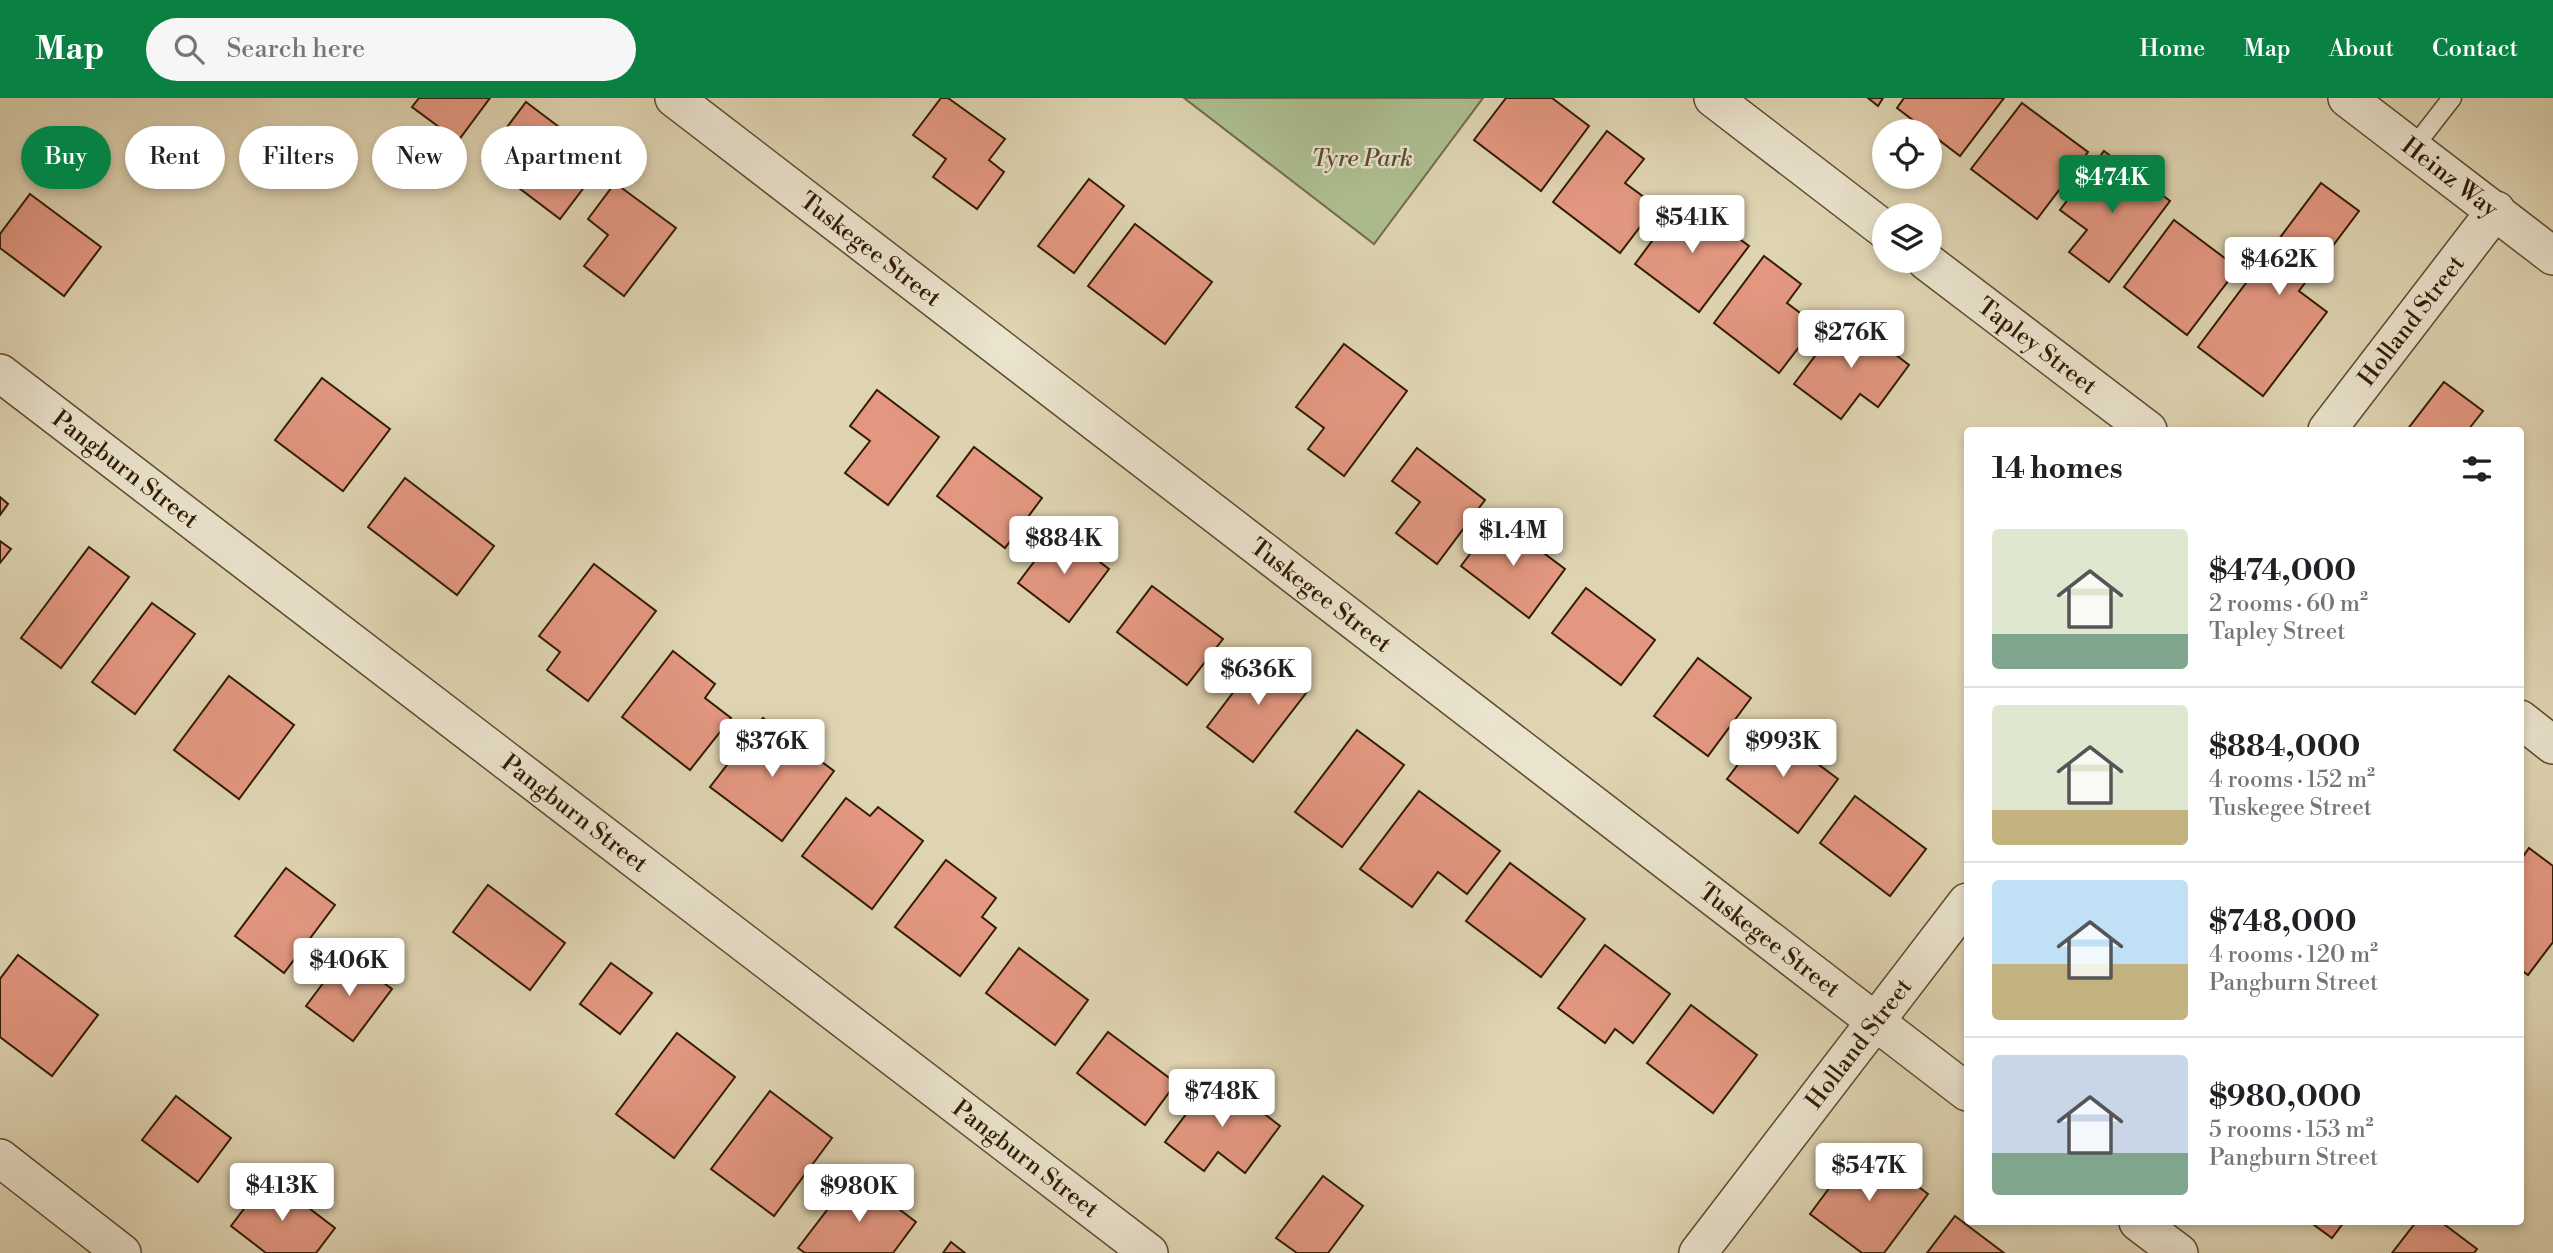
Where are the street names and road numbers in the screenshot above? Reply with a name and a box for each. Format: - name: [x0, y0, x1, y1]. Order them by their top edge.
- street label: Heinz Way: [2395, 131, 2504, 225]
- street label: Tuskegee Street: [793, 186, 947, 314]
- street label: Holland Street: [2352, 249, 2472, 393]
- street label: Tapley Street: [1971, 292, 2103, 402]
- street label: Pangburn Street: [46, 404, 204, 536]
- street label: Tuskegee Street: [1244, 532, 1397, 660]
- street label: Pangburn Street: [495, 748, 654, 880]
- street label: Tuskegee Street: [1692, 877, 1846, 1005]
- street label: Holland Street: [1800, 972, 1919, 1116]
- street label: Pangburn Street: [946, 1094, 1105, 1225]

